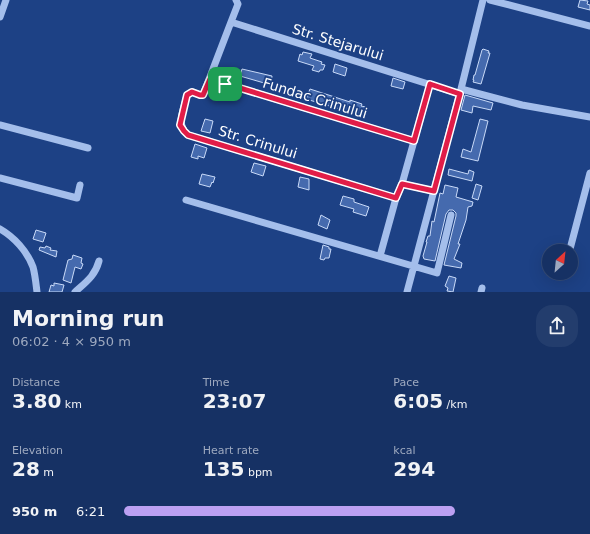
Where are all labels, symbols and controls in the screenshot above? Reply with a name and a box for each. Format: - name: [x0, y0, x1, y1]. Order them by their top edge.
- street label: Str. Stejarului: [290, 21, 386, 63]
- pin: [208, 67, 242, 101]
- icon: arrive: [214, 73, 236, 95]
- street label: Fundac Crinului: [261, 74, 369, 122]
- street label: Str. Crinului: [217, 122, 299, 162]
- north arrow: [542, 244, 578, 280]
- map controls: [542, 244, 578, 280]
- button: share: [536, 305, 578, 347]
- text: Morning run: [12, 306, 164, 331]
- text: 06:02 · 4 × 950 m: [12, 334, 131, 349]
- text: Distance: [12, 376, 60, 389]
- text: Time: [203, 376, 230, 389]
- text: Pace: [393, 376, 419, 389]
- text: 3.80: [12, 389, 61, 413]
- text: 23:07: [203, 389, 266, 413]
- text: 6:05: [393, 389, 443, 413]
- text: km: [61, 398, 82, 411]
- text: /km: [443, 398, 467, 411]
- text: Elevation: [12, 444, 63, 457]
- text: Heart rate: [203, 444, 259, 457]
- text: kcal: [393, 444, 416, 457]
- text: 28: [12, 457, 40, 481]
- text: 135: [203, 457, 244, 481]
- text: 294: [393, 457, 435, 481]
- text: m: [40, 466, 54, 479]
- text: bpm: [244, 466, 273, 479]
- text: 950 m: [12, 504, 57, 519]
- text: 6:21: [76, 504, 105, 519]

